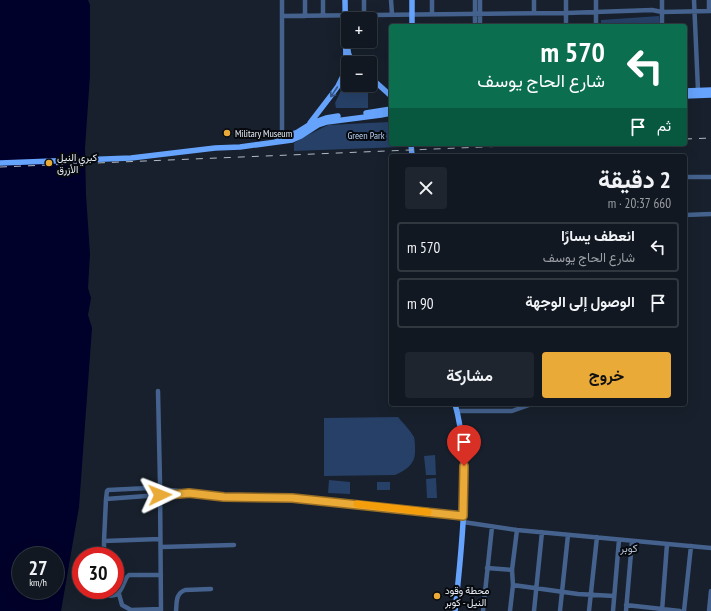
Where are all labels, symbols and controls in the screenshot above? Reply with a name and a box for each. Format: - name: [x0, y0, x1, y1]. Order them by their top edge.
- map controls: [341, 12, 377, 92]
- button: +: [341, 12, 377, 48]
- text: 570 m: [541, 33, 605, 70]
- icon: left: [619, 40, 671, 92]
- button: −: [341, 56, 377, 92]
- text: شارع الحاج يوسف: [477, 69, 605, 92]
- one-way arrow: [329, 86, 337, 98]
- icon: arrive: [627, 116, 649, 138]
- text: ثم: [657, 116, 671, 135]
- place label: Military Museum: [235, 127, 292, 140]
- marker: Military Museum: [222, 128, 232, 138]
- park label: Green Park: [347, 129, 385, 142]
- place label: كبري النيل الأزرق: [57, 151, 98, 176]
- marker: كبري النيل الأزرق: [44, 158, 54, 168]
- text: 2 دقيقة: [598, 164, 671, 195]
- button: close: [405, 167, 447, 209]
- text: 660 m · 20:37: [608, 195, 671, 212]
- text: انعطف يسارًا: [561, 226, 635, 245]
- icon: left: [647, 236, 669, 258]
- text: 570 m: [407, 238, 440, 257]
- text: شارع الحاج يوسف: [543, 249, 635, 266]
- text: الوصول إلى الوجهة: [525, 292, 635, 311]
- icon: arrive: [647, 292, 669, 314]
- text: 90 m: [407, 294, 433, 313]
- button: مشاركة: [405, 352, 534, 398]
- button: خروج: [542, 352, 671, 398]
- pin: [447, 425, 481, 466]
- icon: arrive: [453, 431, 475, 453]
- position arrow: [139, 474, 181, 516]
- district label: كوبر: [619, 541, 638, 555]
- speed limit sign: 30: [72, 547, 124, 599]
- text: 27: [28, 555, 48, 581]
- text: km/h: [29, 576, 47, 589]
- place label: محطة وقود النيل - كوبر: [444, 584, 489, 609]
- marker: محطة وقود النيل - كوبر: [432, 591, 442, 601]

